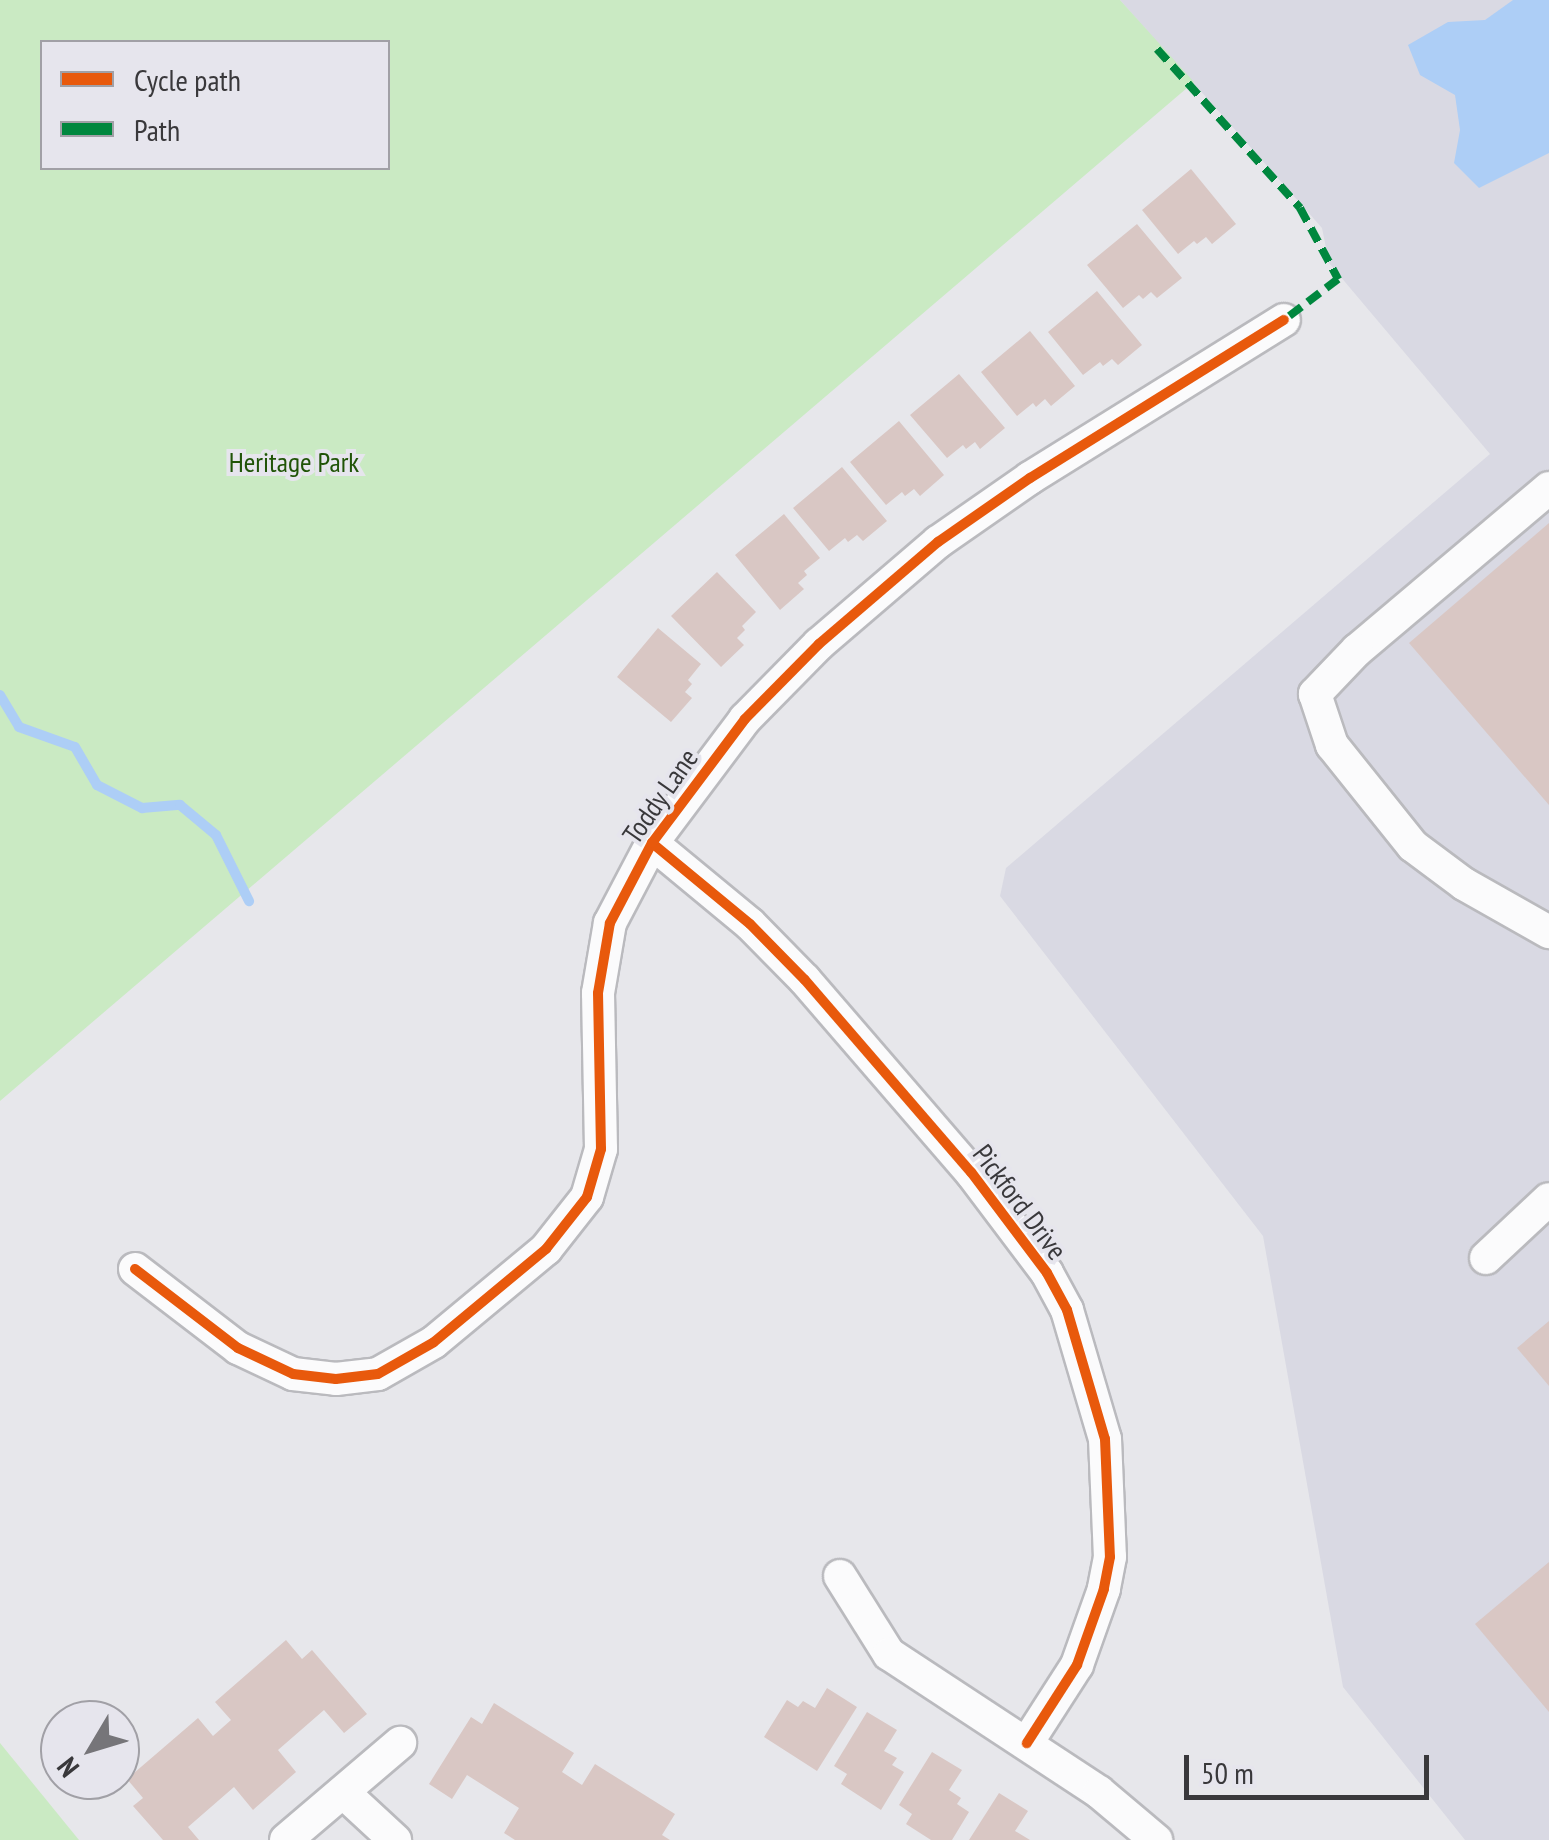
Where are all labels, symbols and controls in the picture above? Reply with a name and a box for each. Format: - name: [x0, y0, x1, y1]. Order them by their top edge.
- legend: [40, 40, 390, 170]
- text: Cycle path: [134, 60, 241, 99]
- text: Path: [134, 110, 180, 149]
- park label: Heritage Park: [229, 445, 359, 479]
- street label: Toddy Lane: [615, 742, 705, 850]
- street label: Pickford Drive: [966, 1138, 1074, 1266]
- north arrow: [40, 1700, 140, 1800]
- scale bar: [1189, 1735, 1434, 1797]
- text: N: [48, 1750, 87, 1785]
- text: 50 m: [1201, 1753, 1254, 1792]

